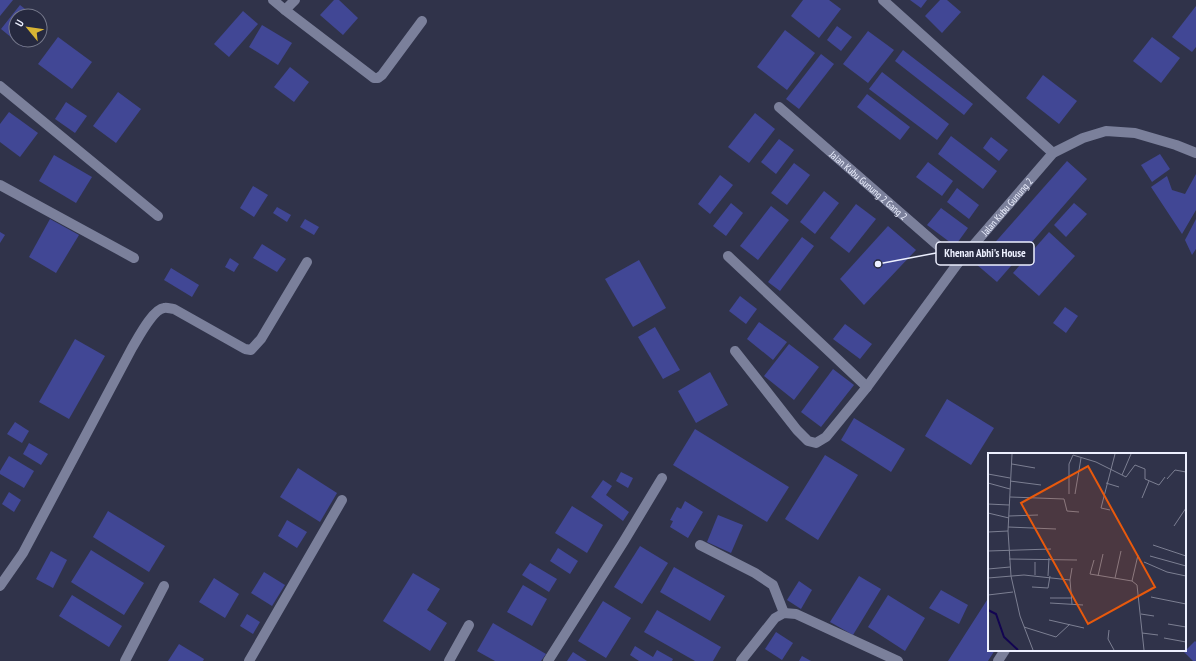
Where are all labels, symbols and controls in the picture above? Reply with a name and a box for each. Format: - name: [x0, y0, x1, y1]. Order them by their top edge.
- north arrow: [8, 8, 48, 48]
- text: U: [12, 17, 27, 29]
- street label: Jalan Kubu Gunung 2 Gang 2: [826, 148, 910, 223]
- street label: Jalan Kubu Gunung 2: [978, 175, 1036, 239]
- callout: Khenan Abhi's House: [936, 242, 1034, 265]
- text: Khenan Abhi's House: [944, 246, 1026, 260]
- inset map: [988, 453, 1186, 651]

